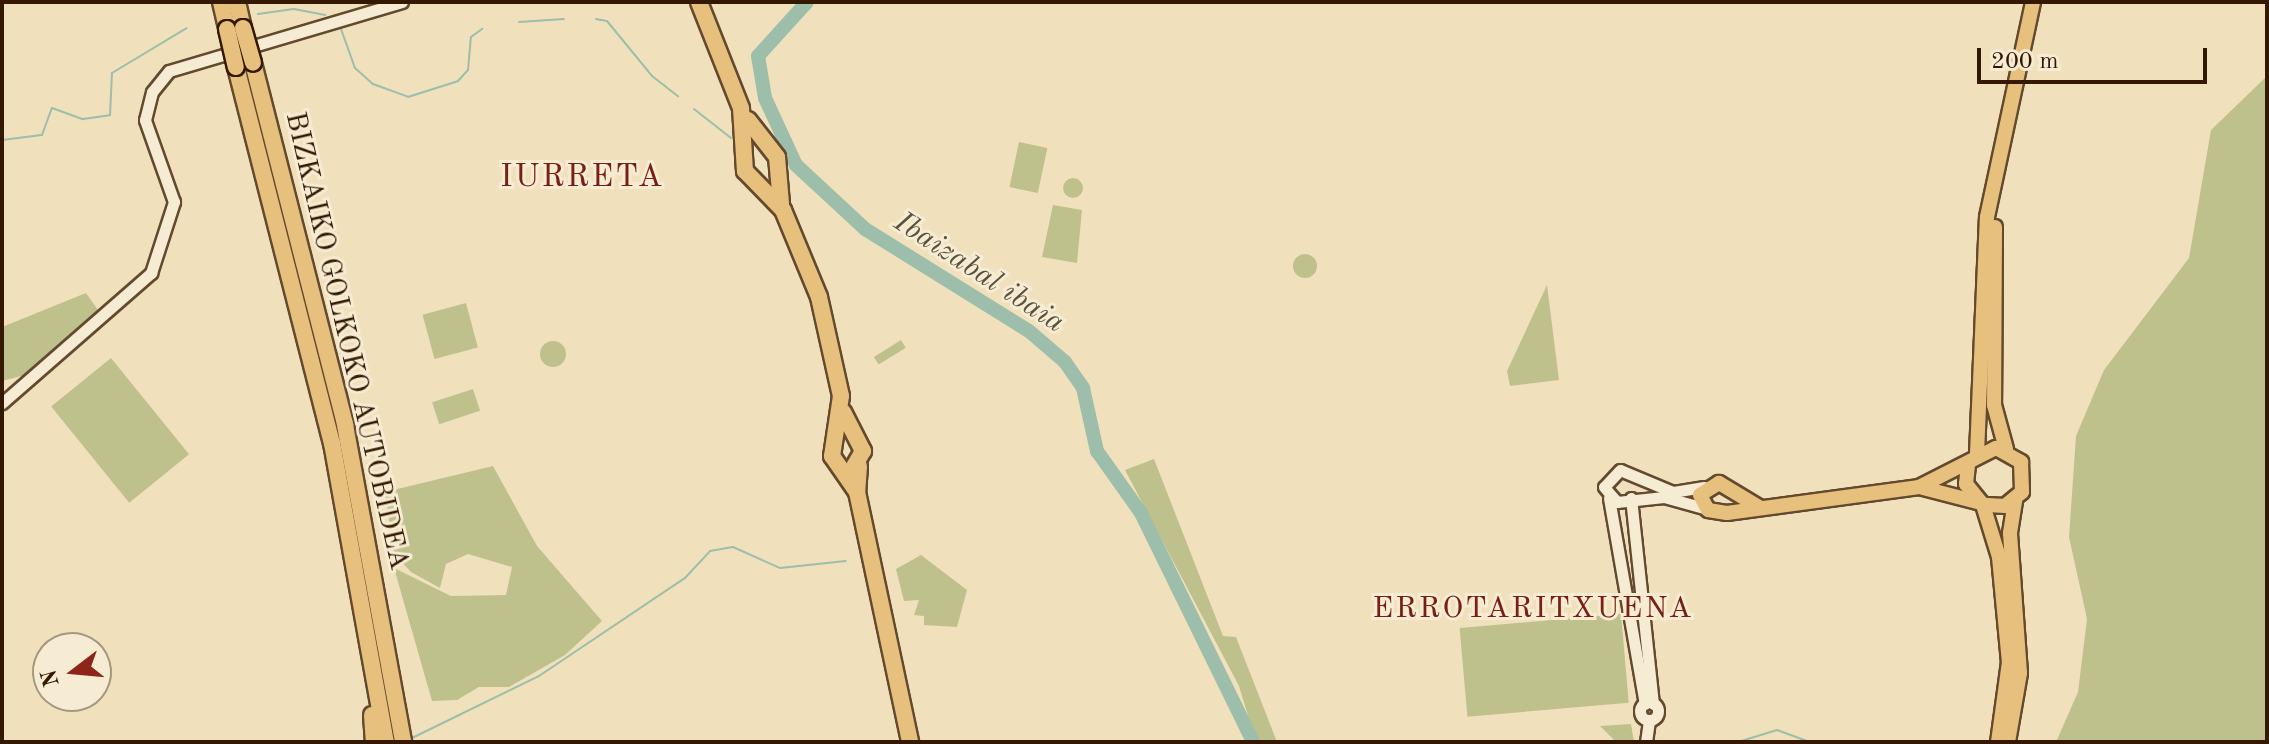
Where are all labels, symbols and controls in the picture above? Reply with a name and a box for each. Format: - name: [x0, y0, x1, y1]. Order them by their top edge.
- scale bar: [1981, 32, 2211, 82]
- text: 200 m: [1991, 50, 2059, 74]
- street label: BIZKAIKO GOLKOKO AUTOBIDEA: [277, 109, 415, 573]
- district label: IURRETA: [500, 159, 664, 197]
- water label: Ibaizabal ibaia: [887, 205, 1071, 341]
- district label: ERROTARITXUENA: [1373, 591, 1693, 627]
- north arrow: [32, 632, 112, 712]
- text: N: [38, 667, 64, 689]

